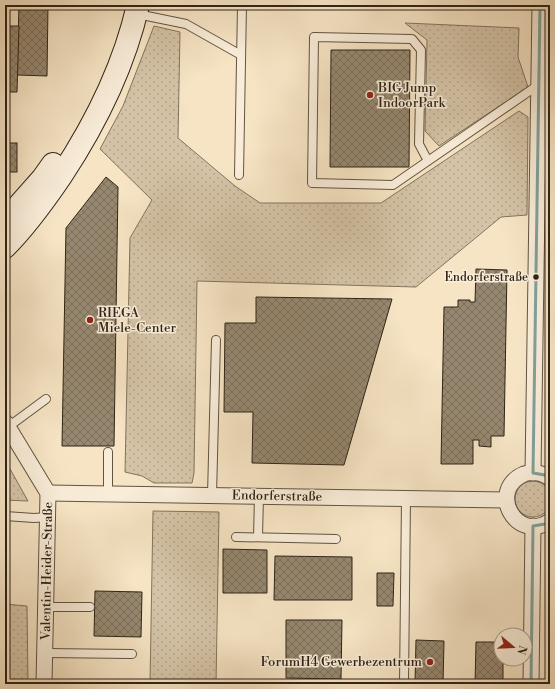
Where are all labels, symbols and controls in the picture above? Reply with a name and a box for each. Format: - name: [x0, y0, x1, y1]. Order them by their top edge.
- place label: BIG Jump IndoorPark: [377, 80, 447, 111]
- marker: BIG Jump IndoorPark: [365, 90, 375, 100]
- place label: Endorferstraße: [445, 270, 528, 285]
- marker: Endorferstraße: [531, 272, 541, 282]
- place label: RIEGA Miele-Center: [98, 305, 176, 336]
- marker: RIEGA Miele-Center: [85, 315, 95, 325]
- street label: Endorferstraße: [232, 487, 323, 505]
- street label: Valentin-Heider-Straße: [38, 501, 56, 641]
- north arrow: [493, 627, 533, 667]
- text: N: [513, 644, 530, 657]
- place label: ForumH4 Gewerbezentrum: [260, 654, 423, 670]
- marker: ForumH4 Gewerbezentrum: [425, 657, 435, 667]

